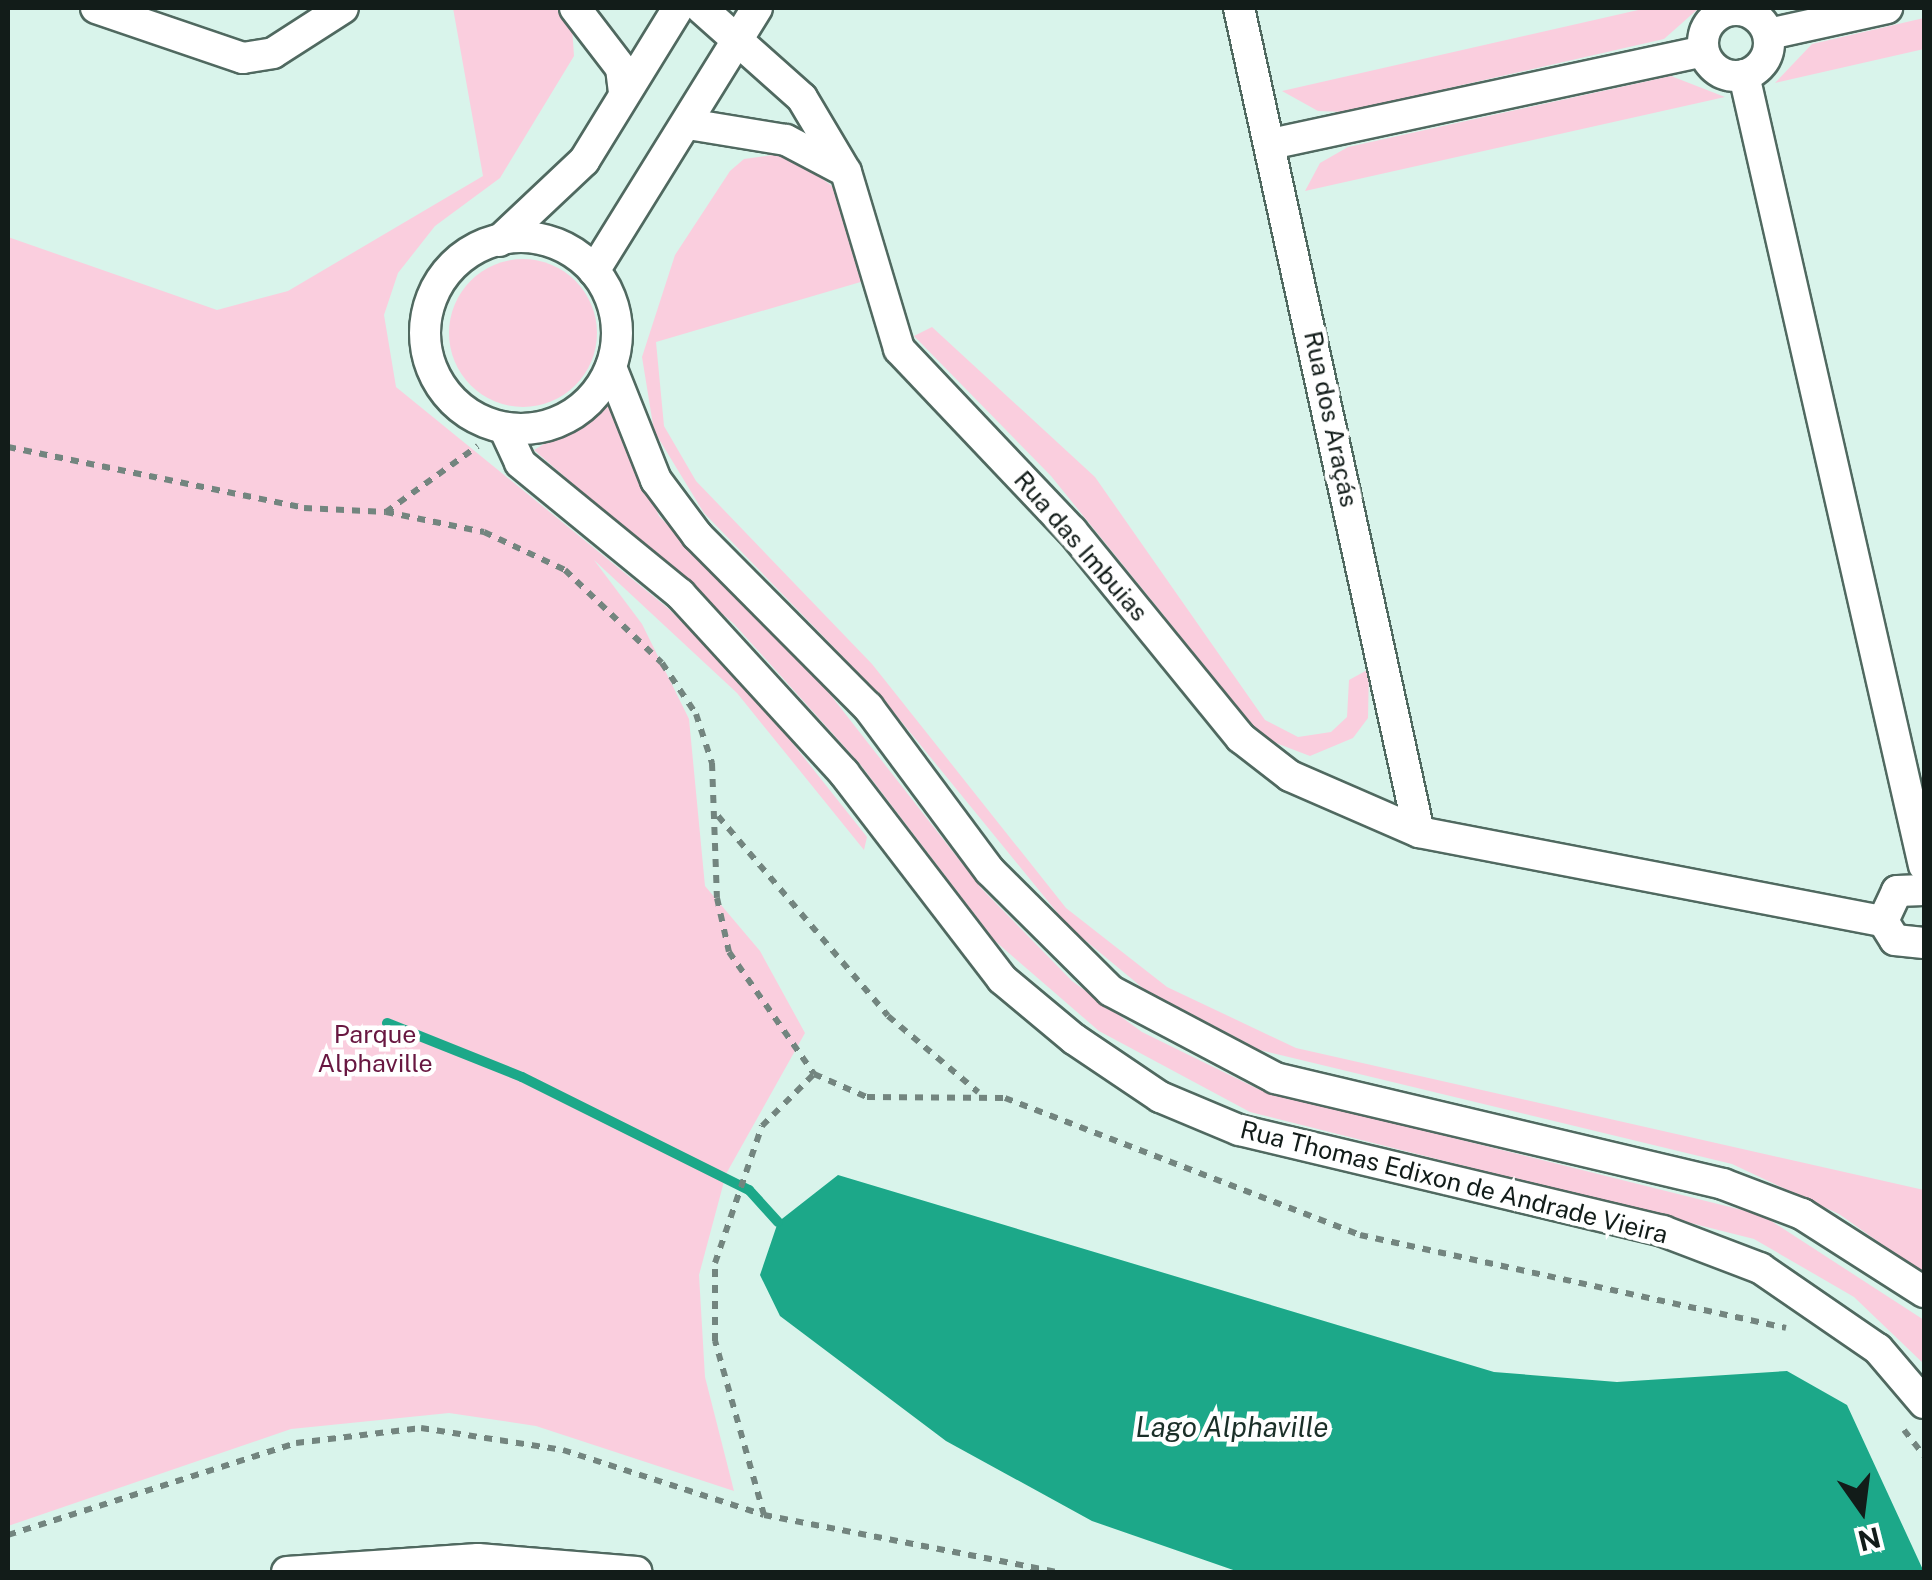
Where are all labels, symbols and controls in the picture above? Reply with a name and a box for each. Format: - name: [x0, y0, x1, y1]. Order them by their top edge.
- street label: Rua dos Araçás: [1298, 328, 1364, 510]
- street label: Rua das Imbuias: [1008, 465, 1154, 627]
- park label: Parque Alphaville: [317, 1020, 433, 1079]
- street label: Rua Thomas Edixon de Andrade Vieira: [1237, 1114, 1671, 1250]
- water label: Lago Alphaville: [1135, 1410, 1329, 1444]
- north arrow: [1812, 1460, 1912, 1560]
- text: N: [1855, 1521, 1884, 1558]

